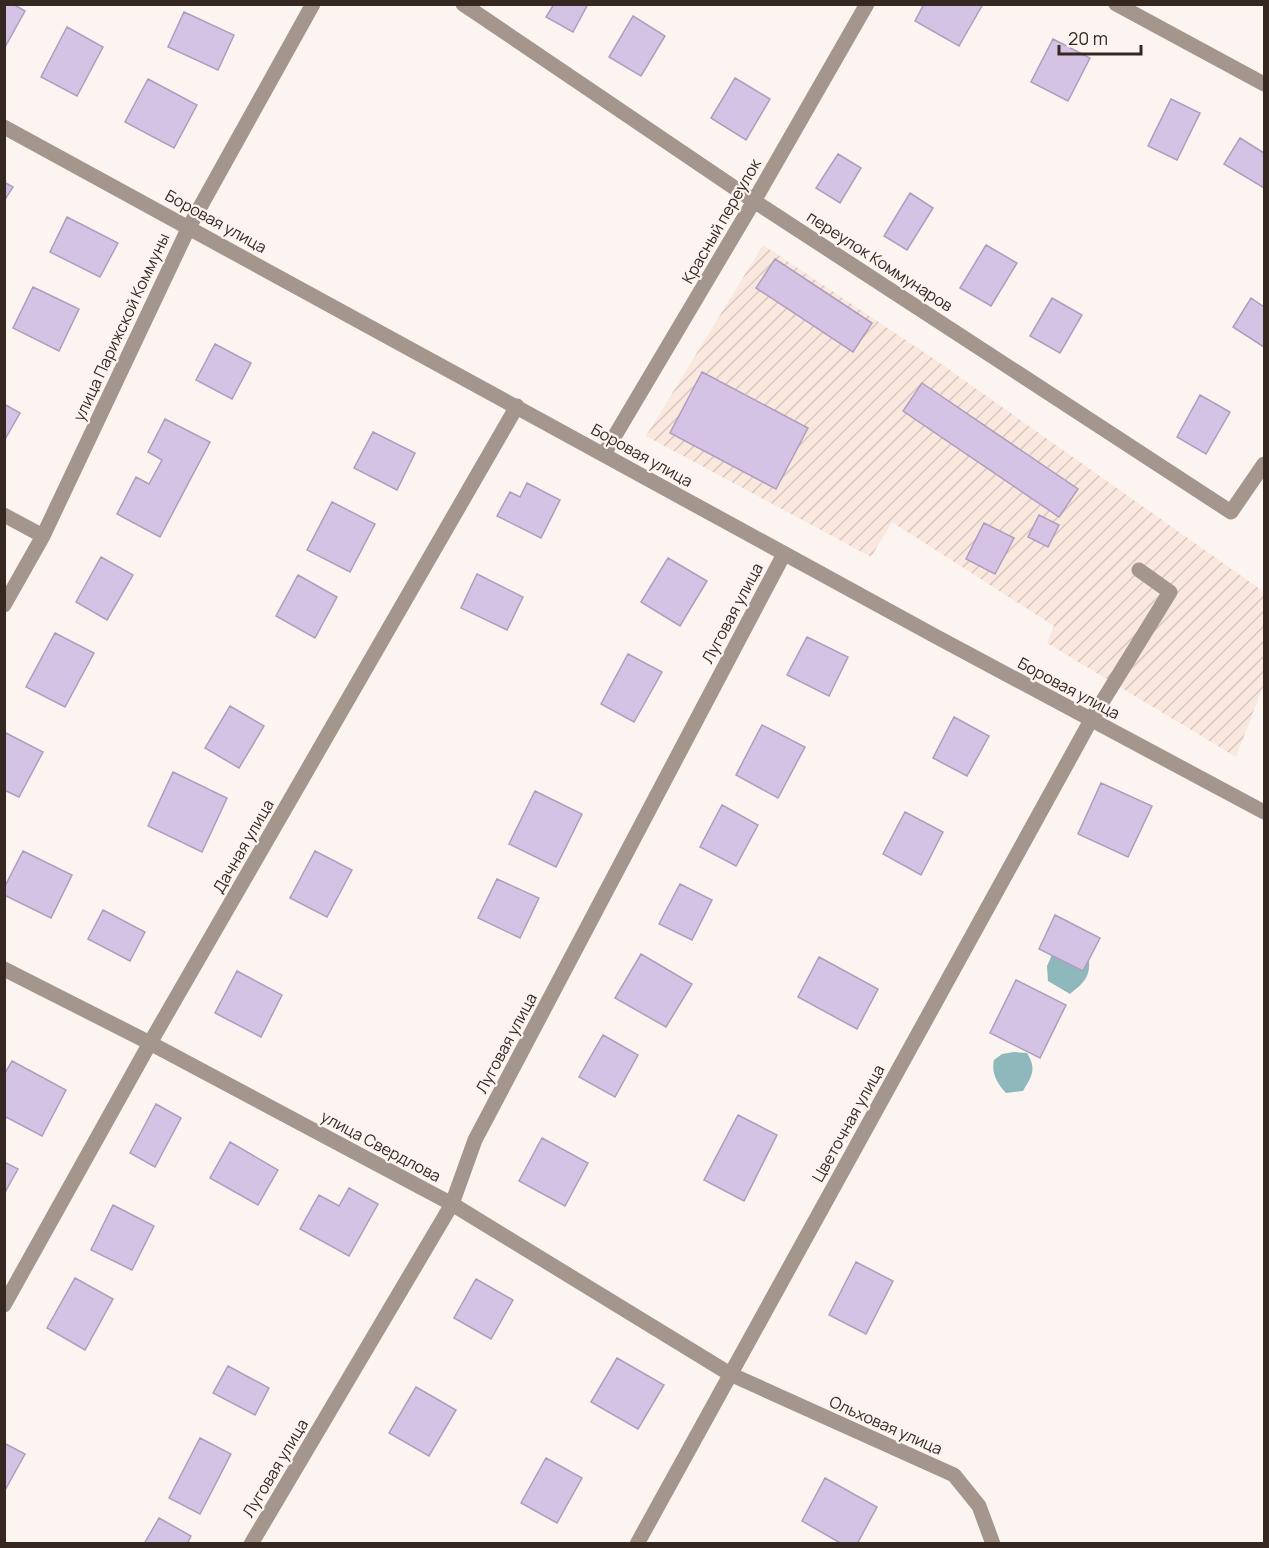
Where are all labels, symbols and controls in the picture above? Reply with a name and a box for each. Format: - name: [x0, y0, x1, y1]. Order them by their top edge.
- scale bar: [1059, 18, 1142, 56]
- text: 20 m: [1068, 26, 1108, 50]
- street label: Красный переулок: [676, 154, 766, 288]
- street label: Боровая улица: [161, 184, 271, 258]
- street label: переулок Коммунаров: [803, 206, 958, 317]
- street label: улица Парижской Коммуны: [68, 229, 174, 425]
- street label: Боровая улица: [587, 418, 697, 492]
- street label: Луговая улица: [696, 559, 768, 667]
- street label: Боровая улица: [1014, 652, 1124, 724]
- street label: Дачная улица: [207, 795, 279, 897]
- street label: Луговая улица: [470, 989, 542, 1097]
- street label: Цветочная улица: [807, 1060, 889, 1186]
- street label: улица Свердлова: [317, 1105, 445, 1187]
- street label: Ольховая улица: [826, 1390, 946, 1460]
- street label: Луговая улица: [237, 1415, 313, 1521]

